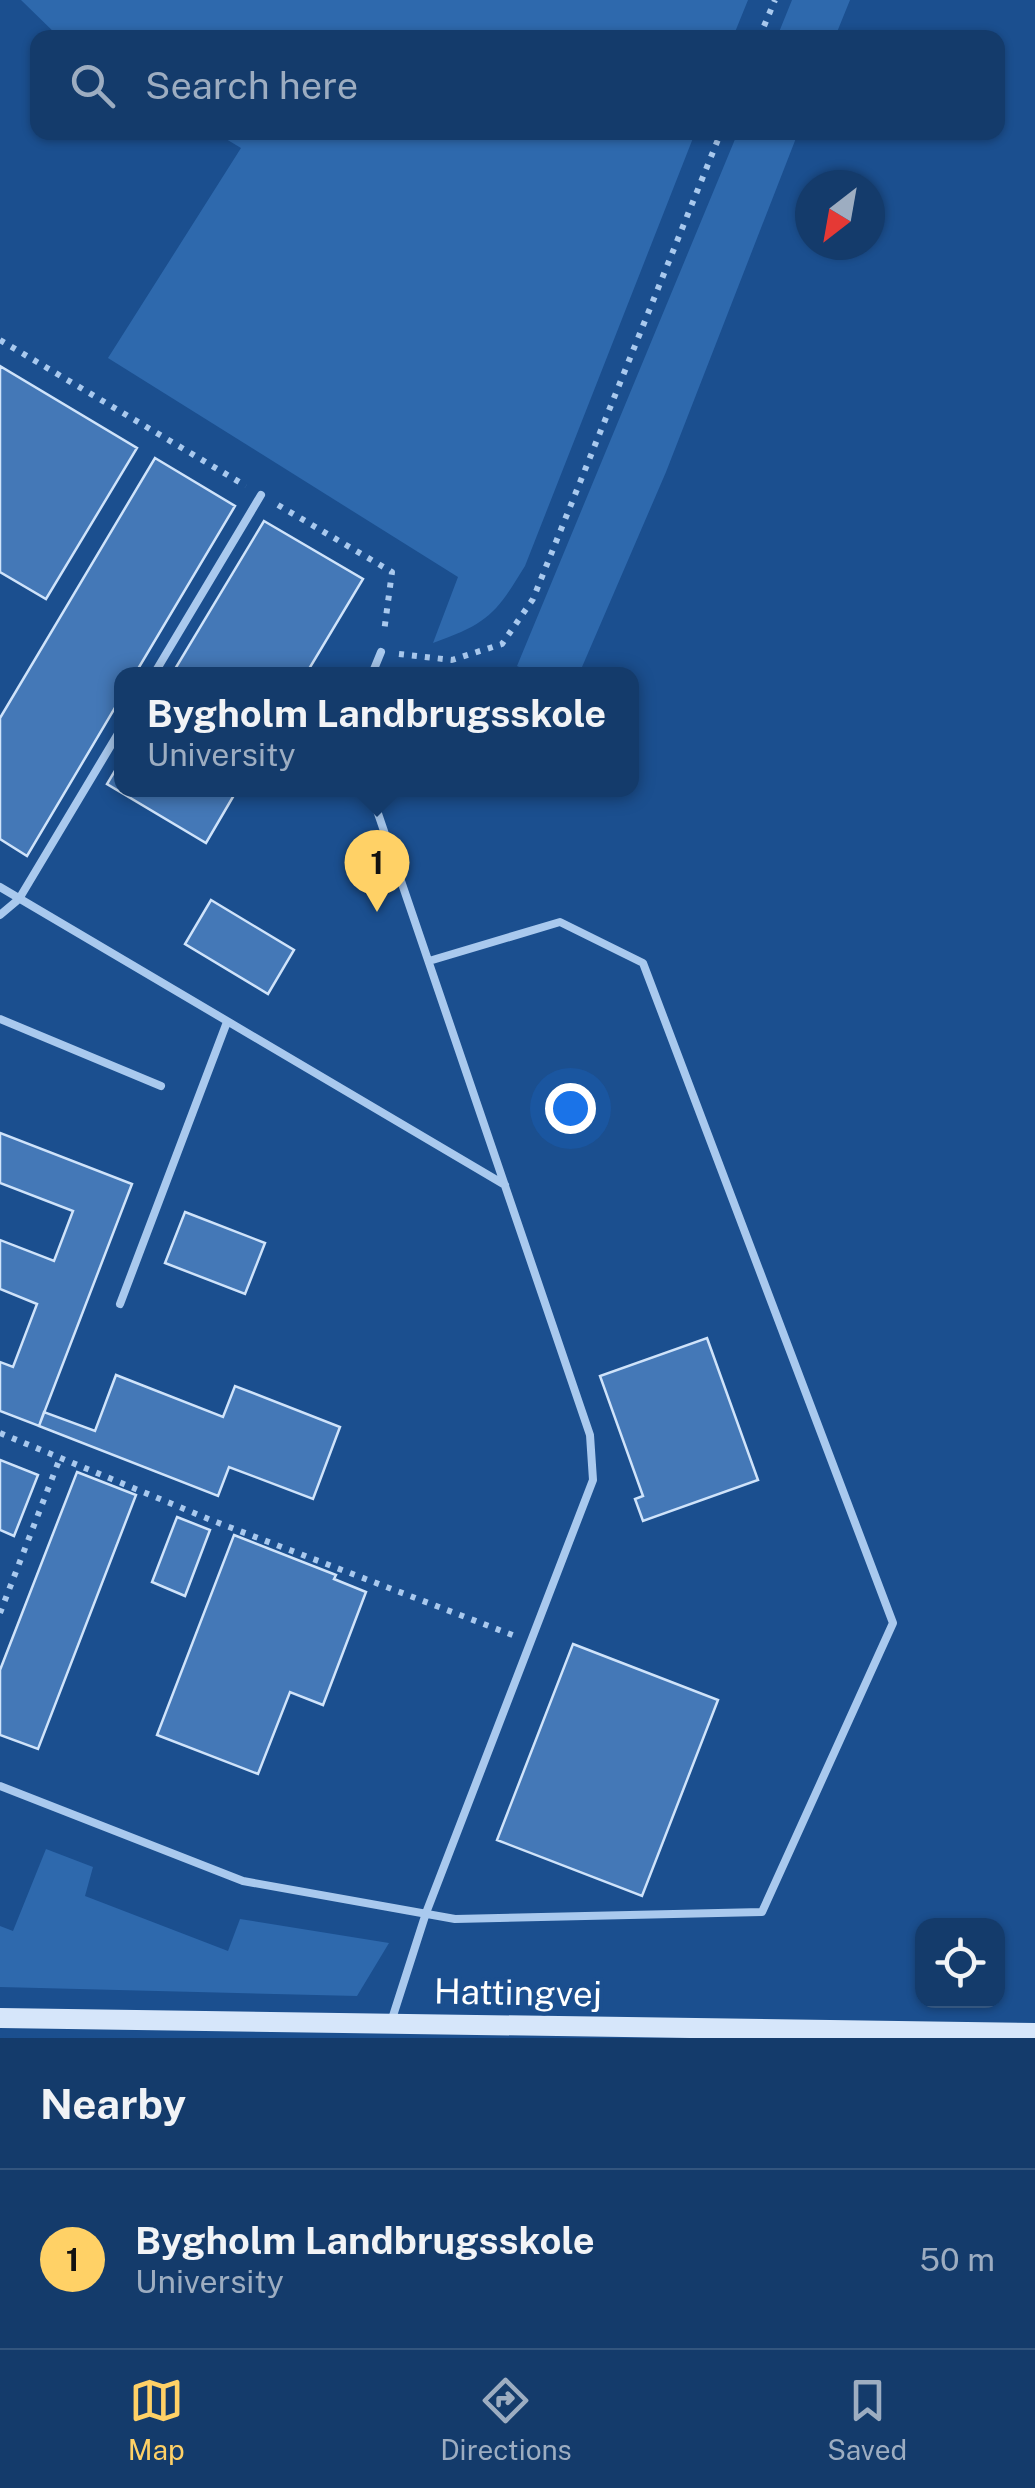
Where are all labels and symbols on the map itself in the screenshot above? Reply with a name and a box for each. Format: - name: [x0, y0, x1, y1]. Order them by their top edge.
- north arrow: [795, 170, 885, 260]
- pin: 1: [344, 830, 410, 912]
- your location: [545, 1083, 596, 1134]
- street label: Hattingvej: [434, 1971, 602, 2014]

